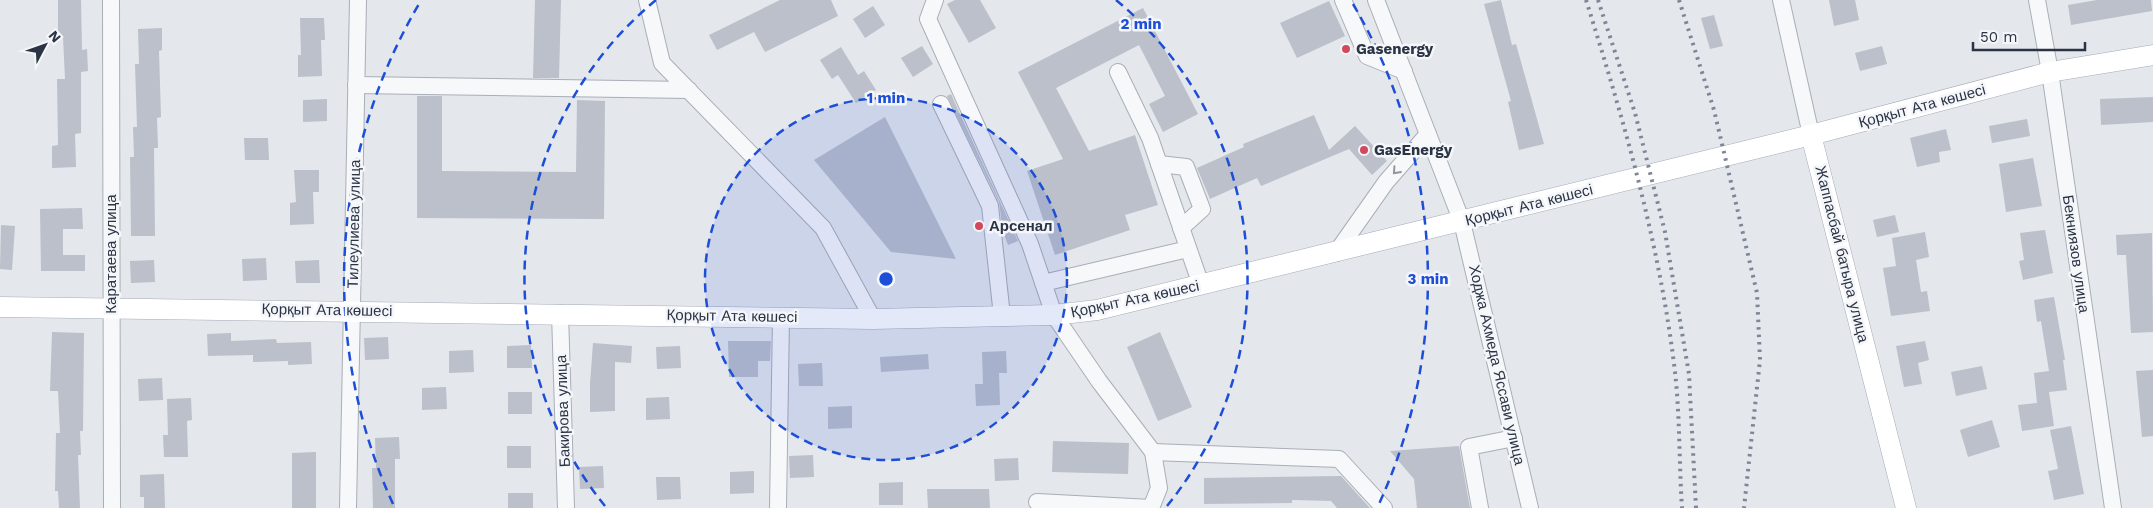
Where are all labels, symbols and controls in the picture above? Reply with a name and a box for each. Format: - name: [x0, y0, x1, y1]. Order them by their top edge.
- text: 2 min: [1120, 15, 1162, 33]
- north arrow: [20, 20, 70, 70]
- scale bar: [1973, 20, 2086, 52]
- text: N: [45, 27, 64, 46]
- text: 50 m: [1980, 28, 2017, 46]
- place label: Gasenergy: [1356, 40, 1434, 58]
- marker: Gasenergy: [1340, 43, 1352, 55]
- street label: Қорқыт Ата көшесі: [1857, 80, 1987, 132]
- text: 1 min: [867, 89, 905, 107]
- place label: GasEnergy: [1374, 141, 1453, 159]
- marker: GasEnergy: [1358, 144, 1370, 156]
- street label: Тилеулиева улица: [344, 159, 364, 289]
- street label: Жаппасбай батыра улица: [1811, 164, 1873, 345]
- one-way arrow: [1393, 165, 1402, 174]
- street label: Қорқыт Ата көшесі: [1463, 180, 1595, 230]
- street label: Каратаева улица: [102, 194, 120, 314]
- street label: Бекниязов улица: [2059, 194, 2093, 315]
- place label: Арсенал: [989, 217, 1053, 235]
- marker: Арсенал: [973, 220, 985, 232]
- street label: Ходжа Ахмеда Яссави улица: [1465, 263, 1529, 468]
- centre of rings: [877, 270, 895, 288]
- text: 3 min: [1408, 270, 1448, 288]
- street label: Қорқыт Ата көшесі: [1069, 277, 1201, 321]
- street label: Қорқыт Ата көшесі: [262, 300, 392, 320]
- street label: Қорқыт Ата көшесі: [667, 306, 797, 326]
- street label: Бакирова улица: [552, 354, 574, 467]

